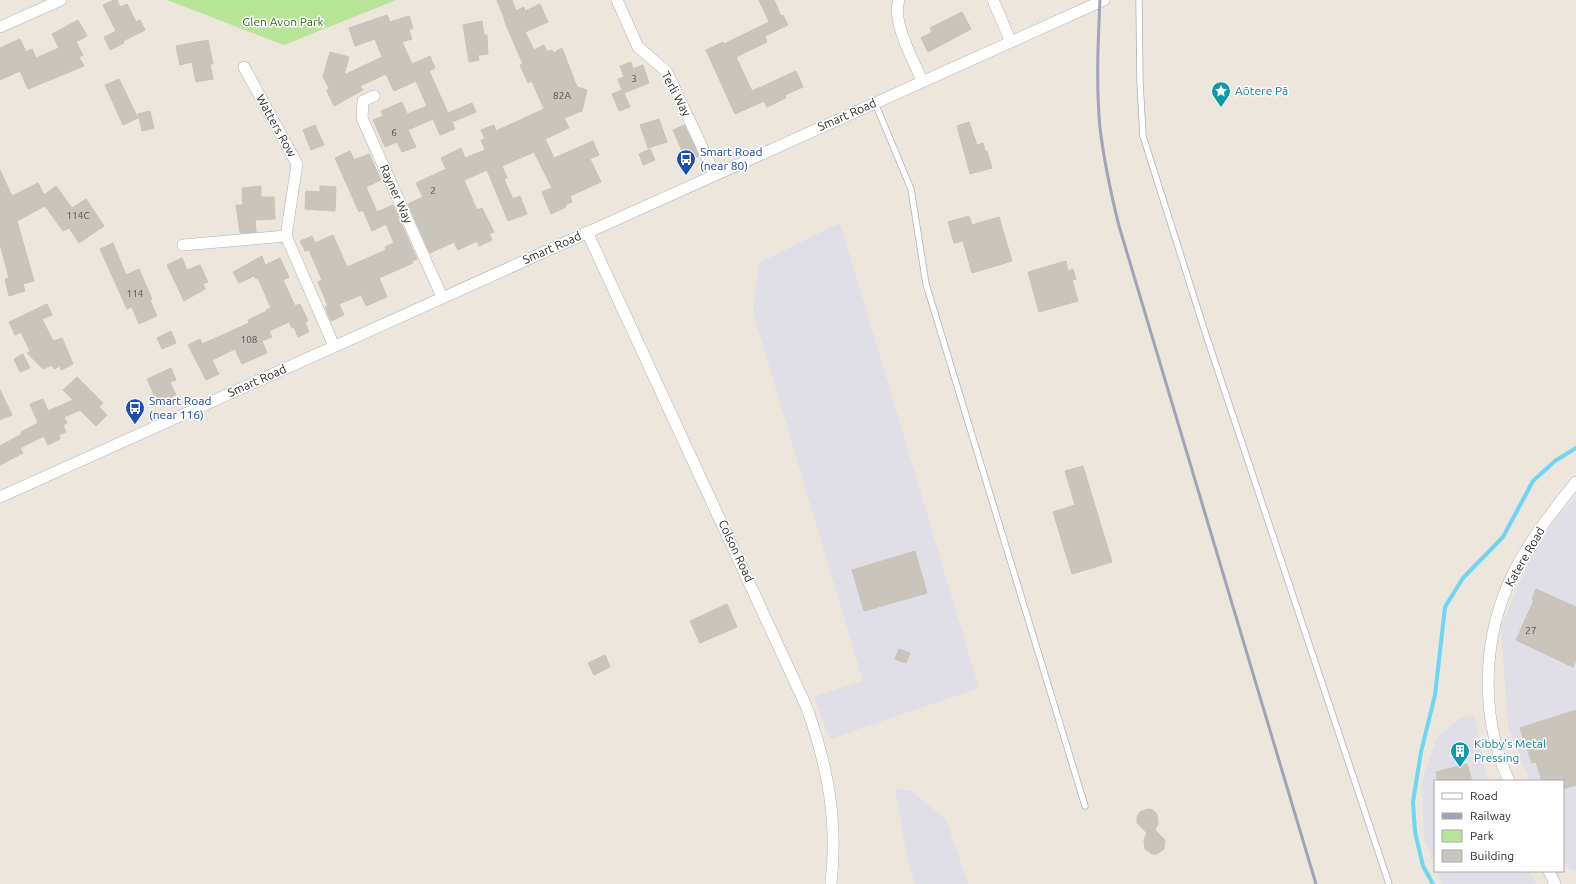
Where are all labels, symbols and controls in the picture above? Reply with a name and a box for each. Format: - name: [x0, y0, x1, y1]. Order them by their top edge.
- park label: Glen Avon Park: [242, 15, 324, 28]
- street label: Terli Way: [659, 69, 694, 119]
- house number: 3: [631, 73, 637, 84]
- place icon: Aōtere Pā: [1210, 80, 1232, 108]
- place label: Aōtere Pā: [1235, 84, 1288, 97]
- house number: 82A: [553, 90, 571, 101]
- street label: Watters Row: [254, 92, 299, 160]
- street label: Smart Road: [816, 96, 878, 133]
- house number: 6: [391, 127, 397, 138]
- place label: Smart Road (near 80): [700, 145, 763, 173]
- bus stop icon: Smart Road (near 80): [675, 148, 697, 176]
- street label: Rayner Way: [378, 162, 415, 225]
- house number: 2: [430, 185, 436, 196]
- house number: 114C: [66, 210, 90, 221]
- street label: Smart Road: [521, 229, 583, 266]
- house number: 114: [127, 288, 144, 299]
- house number: 108: [241, 334, 258, 345]
- street label: Smart Road: [226, 362, 288, 399]
- place label: Smart Road (near 116): [149, 394, 212, 422]
- bus stop icon: Smart Road (near 116): [124, 397, 146, 425]
- street label: Colson Road: [716, 518, 757, 584]
- street label: Katere Road: [1502, 525, 1547, 589]
- house number: 27: [1525, 625, 1537, 636]
- place label: Kibby's Metal Pressing: [1474, 737, 1546, 764]
- building icon: Kibby's Metal Pressing: [1449, 740, 1471, 768]
- legend: [1434, 780, 1564, 872]
- text: Road: [1470, 789, 1498, 802]
- text: Railway: [1470, 809, 1511, 822]
- text: Park: [1470, 829, 1494, 842]
- text: Building: [1470, 849, 1514, 862]

